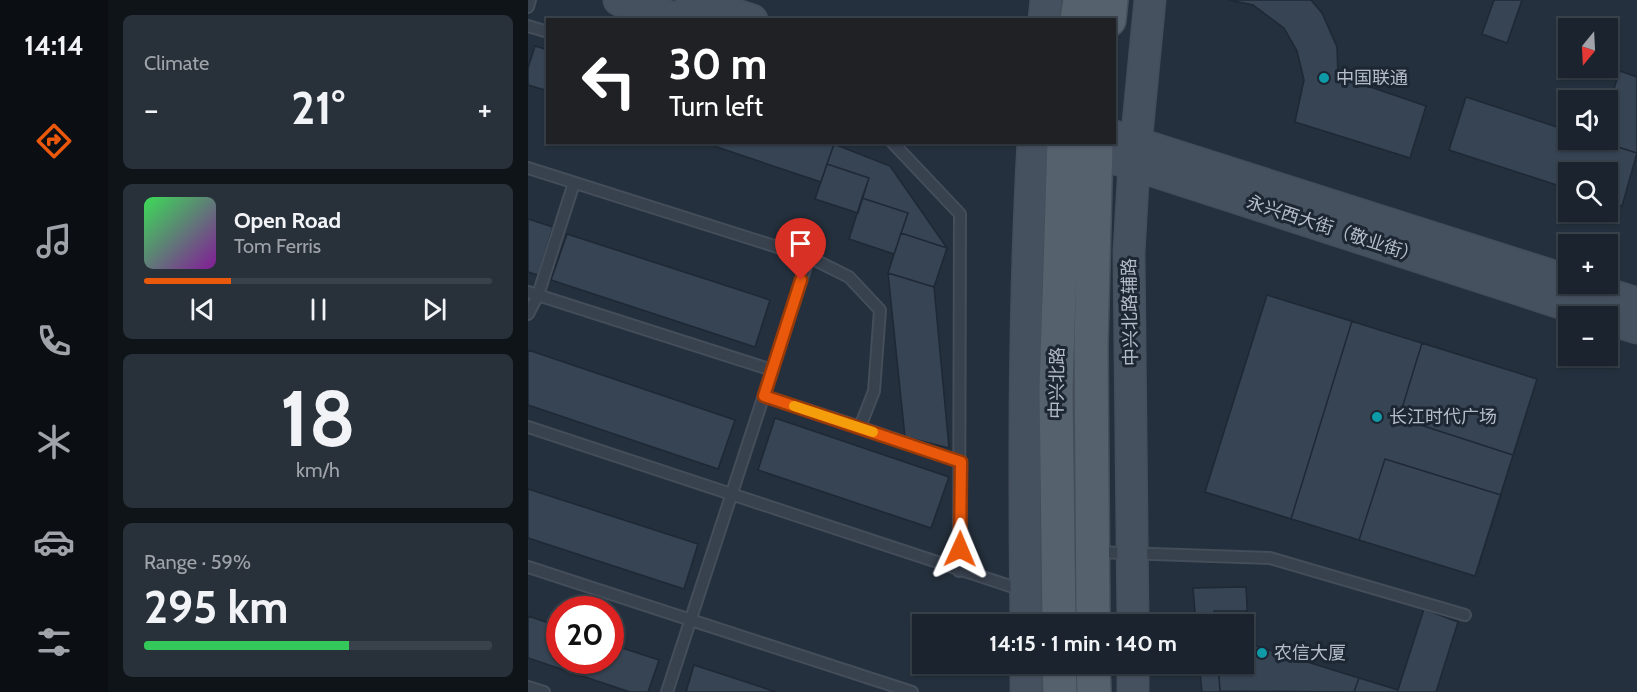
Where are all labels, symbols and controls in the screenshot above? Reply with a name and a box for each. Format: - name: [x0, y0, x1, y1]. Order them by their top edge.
- north arrow: [1558, 18, 1618, 78]
- map controls: [1558, 18, 1618, 366]
- text: 14:14: [24, 29, 84, 62]
- text: 30 m: [669, 38, 767, 90]
- icon: left: [570, 42, 648, 120]
- text: Climate: [144, 51, 209, 75]
- place label: 中国联通: [1336, 67, 1408, 89]
- marker: 中国联通: [1317, 71, 1331, 85]
- text: 21°: [291, 81, 345, 135]
- text: −: [144, 89, 159, 129]
- text: +: [477, 89, 492, 129]
- text: Turn left: [669, 90, 763, 123]
- button: sound: [1558, 90, 1618, 150]
- icon: directions: [33, 120, 75, 162]
- button: search: [1558, 162, 1618, 222]
- street label: 永兴西大街（敬业街）: [1244, 191, 1422, 267]
- text: Open Road: [234, 207, 341, 234]
- pin: [775, 218, 826, 280]
- icon: music: [33, 220, 75, 262]
- icon: arrive: [784, 227, 817, 260]
- text: Tom Ferris: [234, 234, 321, 258]
- button: +: [1558, 234, 1618, 294]
- street label: 中兴北路辅路: [1118, 258, 1142, 366]
- icon: previous: [186, 293, 219, 326]
- icon: pause: [302, 293, 335, 326]
- icon: next: [418, 293, 451, 326]
- button: −: [1558, 306, 1618, 366]
- icon: phone: [33, 320, 75, 362]
- street label: 中兴北路: [1045, 347, 1069, 419]
- text: 18: [280, 371, 356, 466]
- place label: 长江时代广场: [1389, 406, 1497, 428]
- marker: 长江时代广场: [1370, 410, 1384, 424]
- icon: climate: [33, 421, 75, 463]
- text: km/h: [296, 458, 340, 482]
- position arrow: [928, 517, 992, 581]
- icon: car: [33, 521, 75, 563]
- text: Range · 59%: [144, 550, 251, 574]
- text: 295 km: [144, 580, 288, 634]
- speed limit sign: 20: [546, 596, 624, 674]
- icon: filters: [33, 621, 75, 663]
- text: 14:15 · 1 min · 140 m: [989, 630, 1177, 657]
- place label: 农信大厦: [1274, 642, 1346, 664]
- marker: 农信大厦: [1255, 646, 1269, 660]

